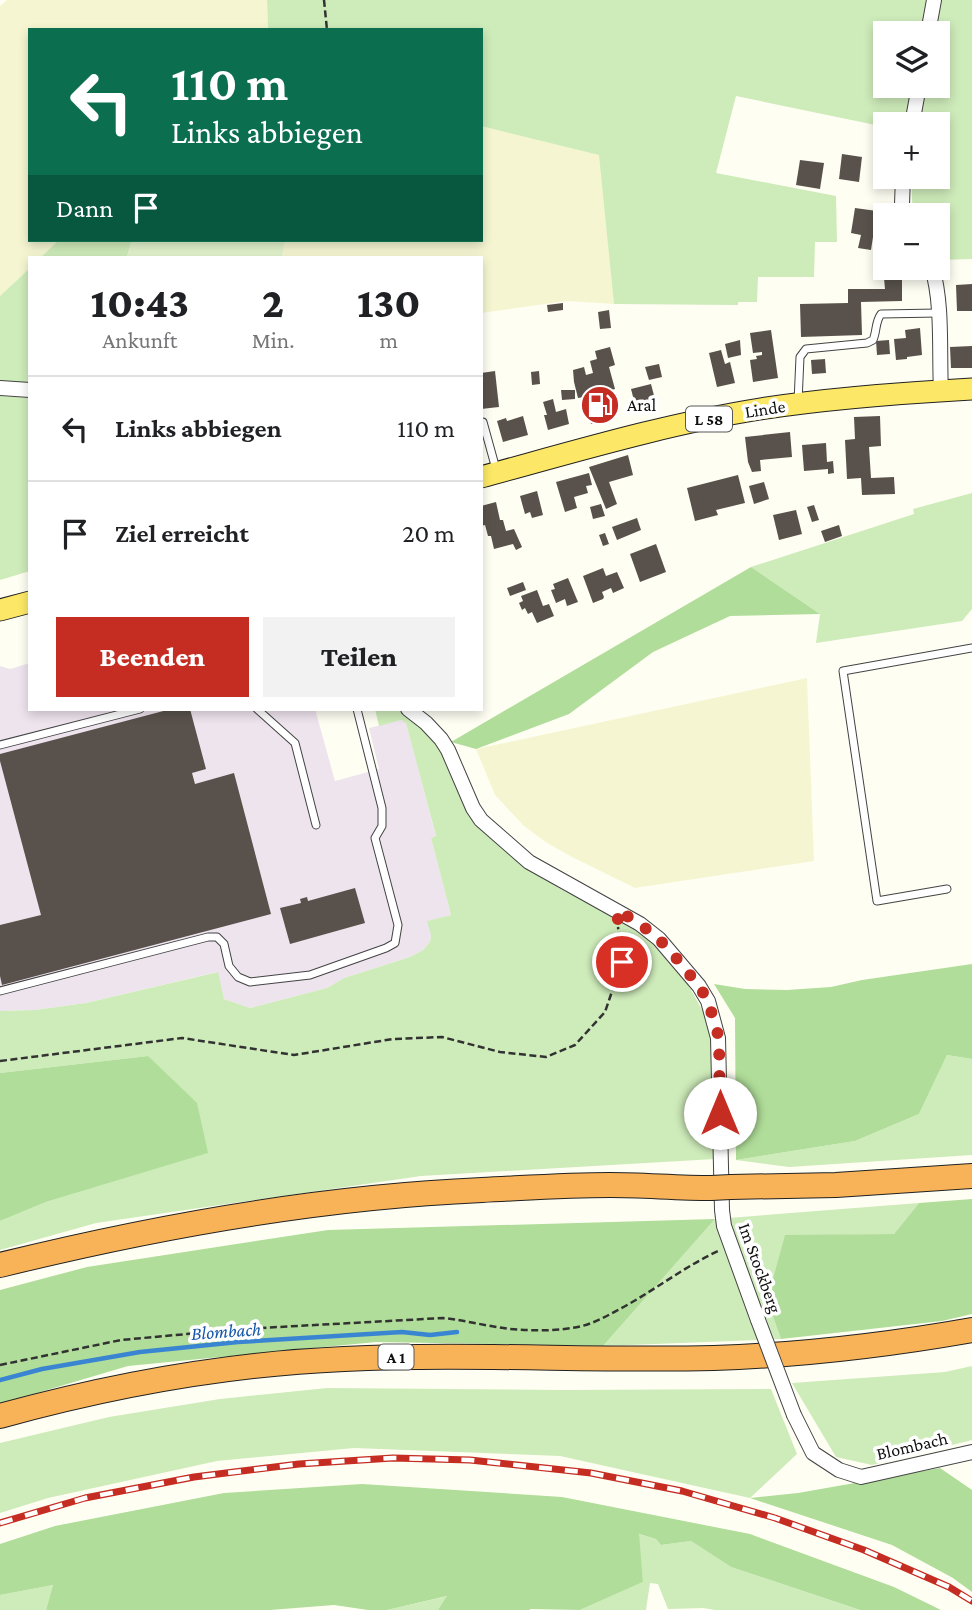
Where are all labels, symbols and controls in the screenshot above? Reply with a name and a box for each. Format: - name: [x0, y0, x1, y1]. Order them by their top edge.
- map controls: [873, 21, 950, 280]
- button: layers: [873, 21, 950, 98]
- icon: left: [56, 56, 147, 147]
- text: 110 m: [171, 56, 288, 111]
- button: +: [873, 112, 950, 189]
- text: Links abbiegen: [171, 114, 363, 150]
- icon: arrive: [127, 189, 165, 227]
- text: Dann: [56, 194, 113, 223]
- button: −: [873, 203, 950, 280]
- text: 10:43: [91, 279, 189, 326]
- text: 2: [262, 279, 284, 326]
- text: 130: [357, 279, 420, 326]
- text: Ankunft: [102, 327, 177, 353]
- text: Min.: [252, 327, 294, 353]
- text: m: [379, 327, 398, 353]
- fuel station icon: Aral: [579, 384, 621, 426]
- place label: Aral: [627, 395, 657, 415]
- street label: Linde: [743, 396, 787, 422]
- road number: L 58: [686, 406, 732, 432]
- icon: left: [56, 410, 94, 448]
- text: Links abbiegen: [115, 414, 282, 443]
- text: 110 m: [397, 414, 455, 443]
- icon: arrive: [56, 515, 94, 553]
- text: Ziel erreicht: [115, 519, 249, 548]
- text: 20 m: [402, 519, 455, 548]
- button: Beenden: [56, 617, 249, 697]
- button: Teilen: [263, 617, 455, 697]
- pin: [592, 932, 652, 992]
- icon: arrive: [603, 943, 641, 981]
- position arrow: [683, 1076, 757, 1150]
- street label: Im Stockberg: [734, 1220, 786, 1316]
- water label: Blombach: [190, 1318, 262, 1344]
- road number: A 1: [378, 1344, 414, 1370]
- street label: Blombach: [874, 1428, 950, 1464]

